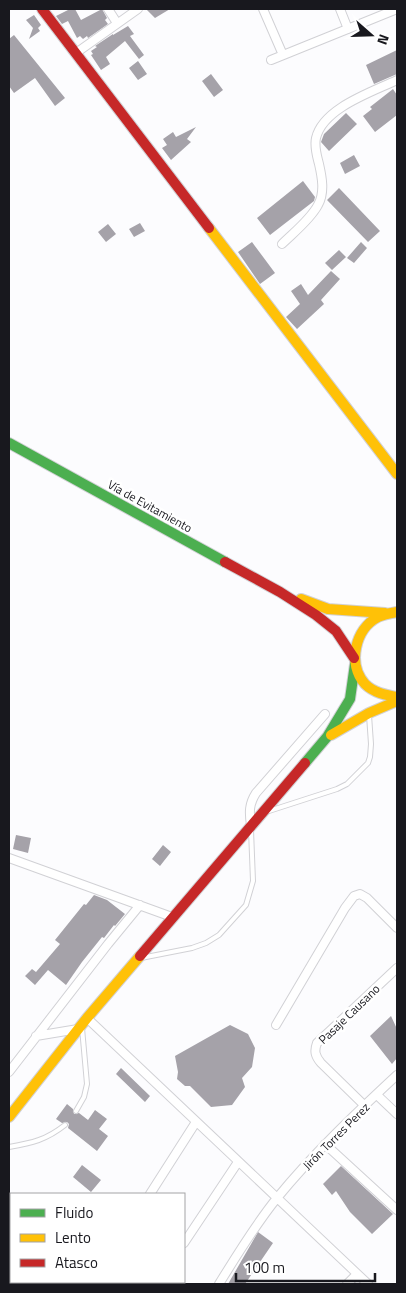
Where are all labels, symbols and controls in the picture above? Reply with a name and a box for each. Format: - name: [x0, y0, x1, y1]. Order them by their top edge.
- north arrow: [346, 10, 396, 60]
- text: N: [372, 31, 395, 48]
- street label: Vía de Evitamiento: [104, 475, 196, 537]
- street label: Pasaje Causano: [314, 980, 384, 1048]
- street label: Jirón Torres Perez: [298, 1098, 374, 1174]
- legend: [10, 1193, 185, 1283]
- text: Fluido: [55, 1201, 94, 1224]
- text: Lento: [55, 1226, 91, 1249]
- scale bar: [236, 1250, 375, 1282]
- text: Atasco: [55, 1251, 98, 1274]
- text: 100 m: [244, 1256, 285, 1279]

